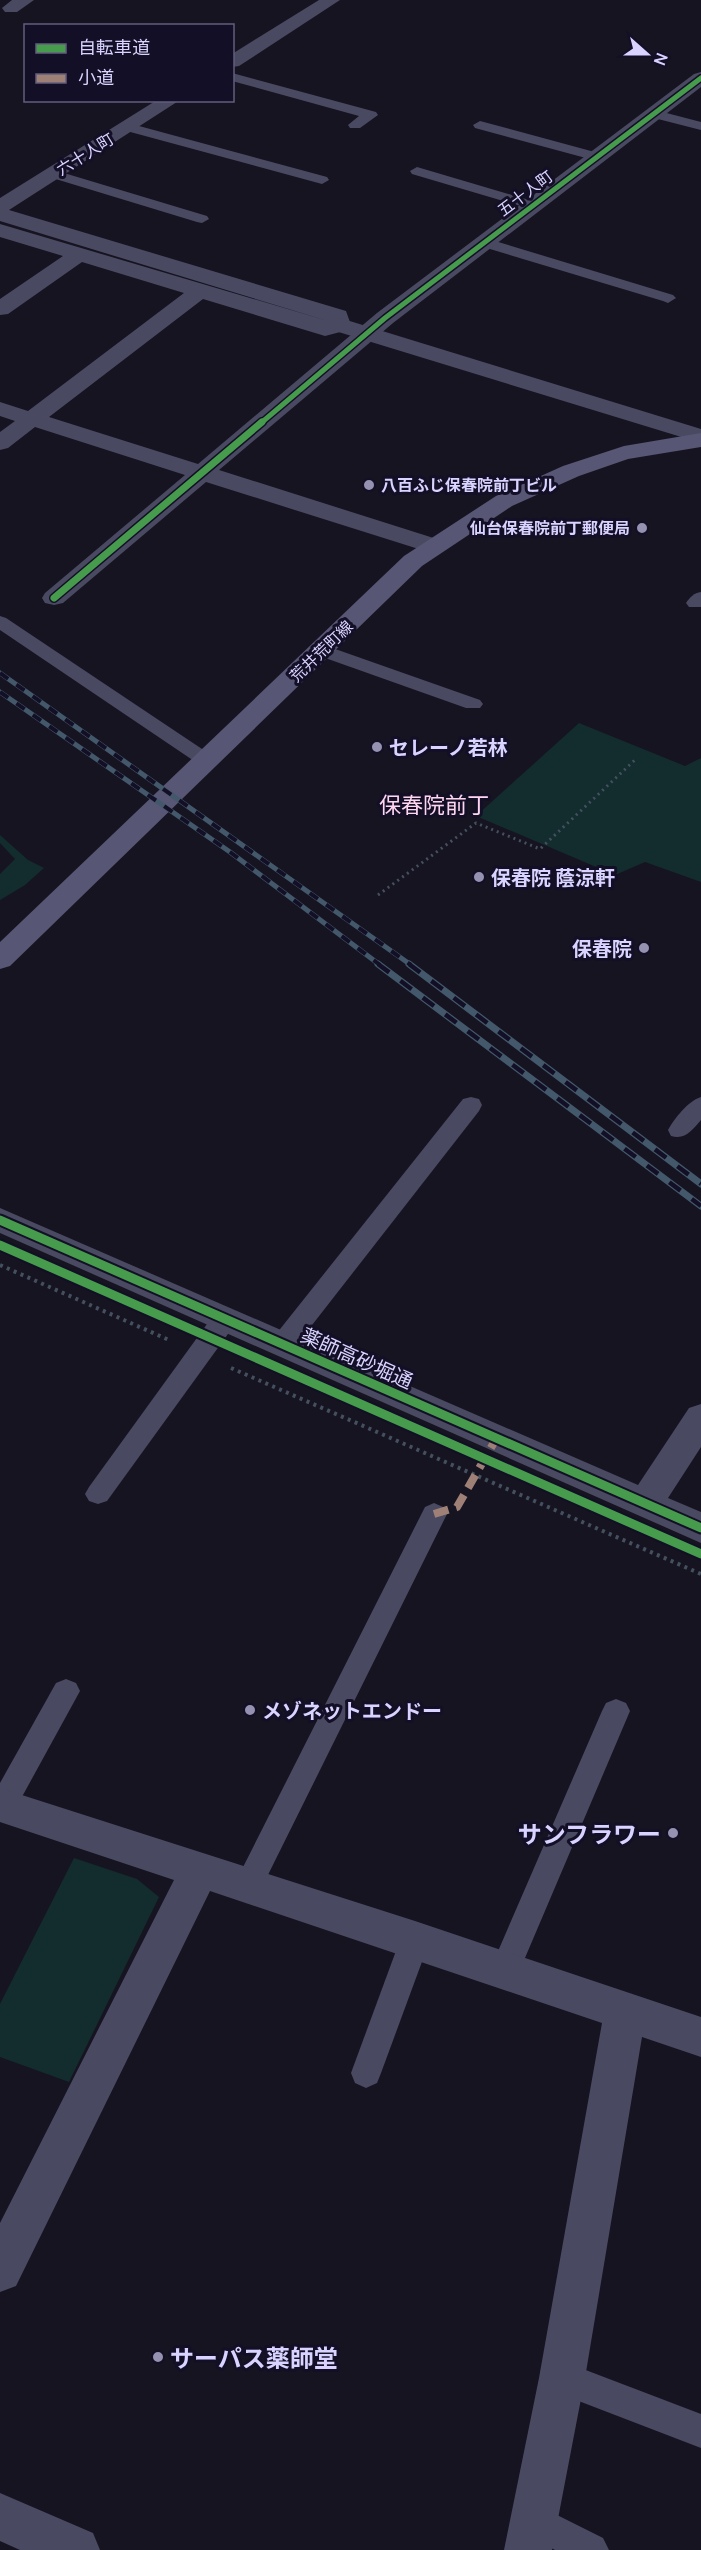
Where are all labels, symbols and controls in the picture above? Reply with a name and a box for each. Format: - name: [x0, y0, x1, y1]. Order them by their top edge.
- legend: [24, 24, 234, 102]
- north arrow: [617, 24, 677, 84]
- text: 自転車道: [78, 35, 150, 59]
- text: N: [649, 50, 673, 69]
- text: 小道: [78, 65, 114, 89]
- street label: 六十人町: [52, 128, 118, 180]
- street label: 五十人町: [493, 165, 557, 221]
- place label: 八百ふじ保春院前丁ビル: [381, 474, 557, 496]
- marker: 八百ふじ保春院前丁ビル: [362, 478, 376, 492]
- place label: 仙台保春院前丁郵便局: [469, 517, 630, 539]
- marker: 仙台保春院前丁郵便局: [635, 521, 649, 535]
- street label: 荒井荒町線: [285, 615, 357, 687]
- place label: セレーノ若林: [389, 734, 508, 761]
- marker: セレーノ若林: [370, 740, 384, 754]
- district label: 保春院前丁: [379, 790, 489, 820]
- place label: 保春院 蔭涼軒: [491, 864, 615, 891]
- marker: 保春院 蔭涼軒: [472, 870, 486, 884]
- place label: 保春院: [572, 935, 632, 962]
- marker: 保春院: [637, 941, 651, 955]
- street label: 薬師高砂堀通: [297, 1321, 417, 1395]
- place label: メゾネットエンドー: [262, 1697, 442, 1724]
- marker: メゾネットエンドー: [243, 1703, 257, 1717]
- place label: サンフラワー: [518, 1817, 661, 1850]
- marker: サンフラワー: [666, 1826, 680, 1840]
- place label: サーパス薬師堂: [170, 2341, 338, 2374]
- marker: サーパス薬師堂: [151, 2350, 165, 2364]

